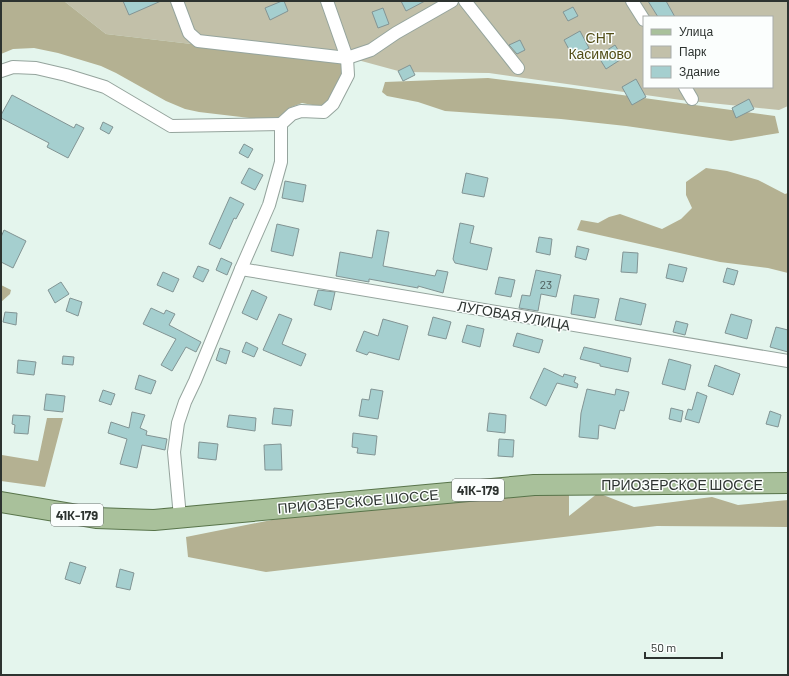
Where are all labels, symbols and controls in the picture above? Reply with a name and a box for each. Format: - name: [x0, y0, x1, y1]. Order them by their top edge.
- legend: [643, 16, 773, 88]
- text: Улица: [679, 24, 713, 39]
- park label: СНТ Касимово: [568, 29, 632, 62]
- text: Парк: [679, 44, 707, 59]
- text: Здание: [679, 64, 720, 79]
- house number: 23: [540, 277, 552, 291]
- street label: ЛУГОВАЯ УЛИЦА: [456, 297, 572, 333]
- street label: ПРИОЗЕРСКОЕ ШОССЕ: [601, 476, 763, 493]
- road number: 41К-179: [452, 479, 504, 501]
- street label: ПРИОЗЕРСКОЕ ШОССЕ: [277, 485, 439, 517]
- road number: 41К-179: [51, 504, 103, 526]
- scale bar: [645, 634, 722, 660]
- text: 50 m: [651, 640, 676, 654]

